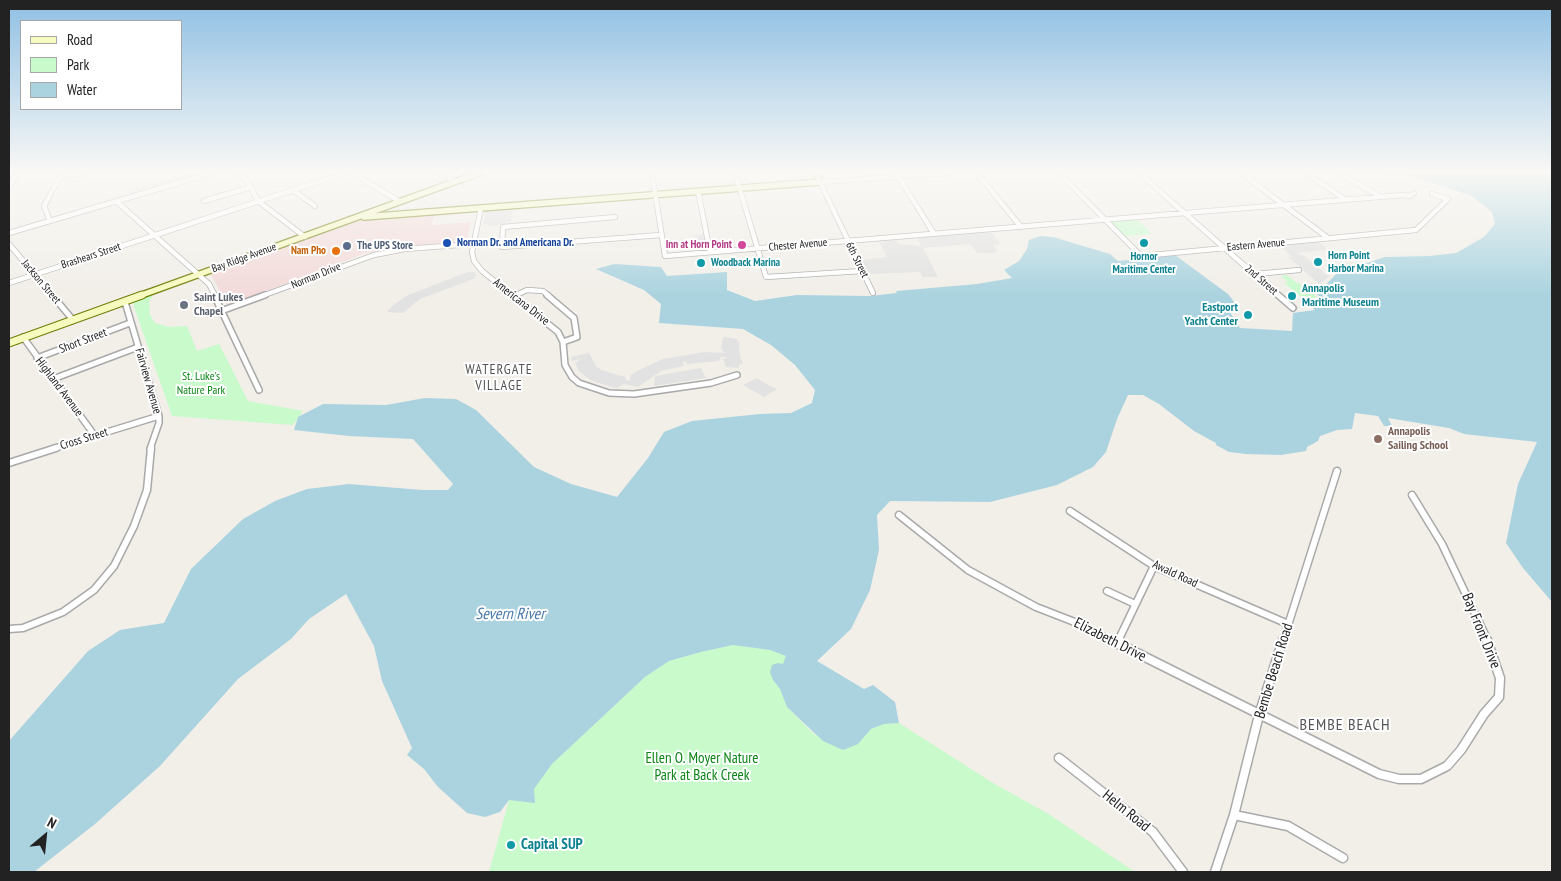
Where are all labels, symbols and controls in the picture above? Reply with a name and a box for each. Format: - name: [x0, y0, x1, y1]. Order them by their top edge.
- legend: [20, 20, 182, 110]
- text: Road: [67, 30, 93, 49]
- text: Park: [67, 55, 89, 74]
- text: Water: [67, 80, 97, 99]
- place label: Norman Dr. and Americana Dr.: [457, 236, 574, 250]
- street label: Chester Avenue: [768, 236, 828, 254]
- street label: Eastern Avenue: [1226, 236, 1286, 254]
- marker: Norman Dr. and Americana Dr.: [441, 237, 453, 249]
- marker: Hornor Maritime Center: [1138, 237, 1150, 249]
- place label: Inn at Horn Point: [666, 238, 732, 252]
- place label: The UPS Store: [357, 239, 413, 253]
- marker: Inn at Horn Point: [736, 239, 748, 251]
- street label: Brashears Street: [60, 240, 122, 272]
- street label: Bay Ridge Avenue: [210, 240, 278, 276]
- marker: The UPS Store: [341, 240, 353, 252]
- street label: 6th Street: [843, 240, 871, 280]
- place label: Nam Pho: [291, 244, 326, 258]
- marker: Nam Pho: [330, 245, 342, 257]
- place label: Horn Point Harbor Marina: [1328, 249, 1384, 275]
- place label: Hornor Maritime Center: [1113, 250, 1175, 276]
- place label: Woodback Marina: [711, 256, 780, 270]
- marker: Horn Point Harbor Marina: [1312, 256, 1324, 268]
- street label: Jackson Street: [19, 257, 63, 307]
- marker: Woodback Marina: [695, 257, 707, 269]
- street label: Norman Drive: [289, 260, 343, 292]
- street label: 2nd Street: [1242, 262, 1280, 298]
- street label: Americana Drive: [490, 275, 552, 329]
- place label: Annapolis Maritime Museum: [1302, 282, 1379, 310]
- marker: Annapolis Maritime Museum: [1286, 290, 1298, 302]
- place label: Saint Lukes Chapel: [194, 291, 243, 319]
- marker: Saint Lukes Chapel: [178, 299, 190, 311]
- place label: Eastport Yacht Center: [1184, 301, 1238, 329]
- marker: Eastport Yacht Center: [1242, 309, 1254, 321]
- street label: Short Street: [57, 325, 109, 357]
- street label: Fairview Avenue: [132, 346, 164, 416]
- street label: Highland Avenue: [32, 355, 86, 419]
- district label: WATERGATE VILLAGE: [464, 362, 534, 394]
- park label: St. Luke's Nature Park: [177, 370, 225, 398]
- street label: Cross Street: [58, 425, 110, 453]
- place label: Annapolis Sailing School: [1388, 425, 1448, 453]
- marker: Annapolis Sailing School: [1372, 433, 1384, 445]
- street label: Awald Road: [1150, 557, 1200, 591]
- street label: Bay Front Drive: [1458, 591, 1504, 671]
- water label: Severn River: [475, 604, 545, 624]
- street label: Elizabeth Drive: [1071, 614, 1149, 666]
- street label: Bembe Beach Road: [1251, 621, 1297, 721]
- district label: BEMBE BEACH: [1298, 715, 1392, 735]
- park label: Ellen O. Moyer Nature Park at Back Creek: [645, 750, 759, 785]
- street label: Helm Road: [1098, 786, 1154, 836]
- north arrow: [20, 811, 70, 861]
- text: N: [44, 813, 60, 832]
- place label: Capital SUP: [521, 836, 583, 854]
- marker: Capital SUP: [505, 839, 517, 851]

